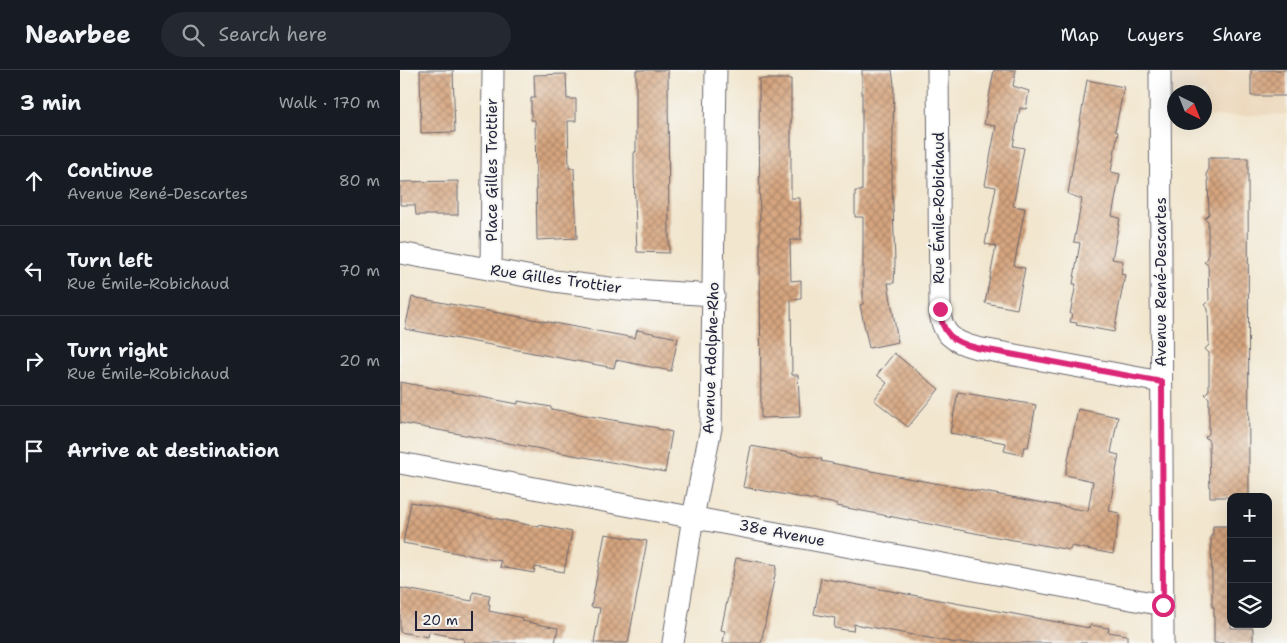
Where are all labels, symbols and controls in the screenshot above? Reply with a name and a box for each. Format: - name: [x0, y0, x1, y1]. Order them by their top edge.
- search box: [161, 12, 511, 57]
- text: Nearbee: [25, 19, 131, 51]
- icon: search: [179, 21, 207, 49]
- text: Search here: [219, 22, 327, 47]
- text: Map: [1061, 23, 1099, 47]
- text: Layers: [1127, 23, 1184, 47]
- text: Share: [1212, 23, 1262, 47]
- north arrow: [1167, 85, 1212, 130]
- text: 3 min: [20, 89, 81, 117]
- text: Walk · 170 m: [279, 92, 380, 113]
- street label: Place Gilles Trottier: [482, 98, 502, 242]
- street label: Rue Émile-Robichaud: [928, 131, 949, 284]
- text: Continue: [67, 158, 153, 183]
- icon: ahead: [20, 167, 48, 195]
- text: 80 m: [339, 170, 380, 191]
- text: Avenue René-Descartes: [67, 183, 248, 204]
- street label: Avenue René-Descartes: [1151, 197, 1171, 367]
- text: Turn left: [67, 248, 153, 273]
- icon: left: [20, 257, 48, 285]
- text: 70 m: [339, 260, 380, 281]
- street label: Rue Gilles Trottier: [489, 260, 623, 298]
- text: Rue Émile-Robichaud: [67, 273, 229, 294]
- street label: Avenue Adolphe-Rho: [698, 282, 724, 434]
- route end: [929, 298, 952, 321]
- text: Turn right: [67, 338, 168, 363]
- icon: right: [20, 347, 48, 375]
- text: 20 m: [339, 350, 380, 371]
- text: Rue Émile-Robichaud: [67, 363, 229, 384]
- icon: arrive: [20, 437, 48, 465]
- text: Arrive at destination: [67, 438, 279, 463]
- map controls: [1227, 493, 1272, 628]
- button: +: [1227, 493, 1272, 538]
- street label: 38e Avenue: [737, 515, 827, 551]
- button: −: [1227, 538, 1272, 583]
- button: layers: [1227, 583, 1272, 628]
- route start: [1152, 594, 1175, 617]
- scale bar: [415, 608, 472, 631]
- text: 20 m: [422, 611, 458, 629]

